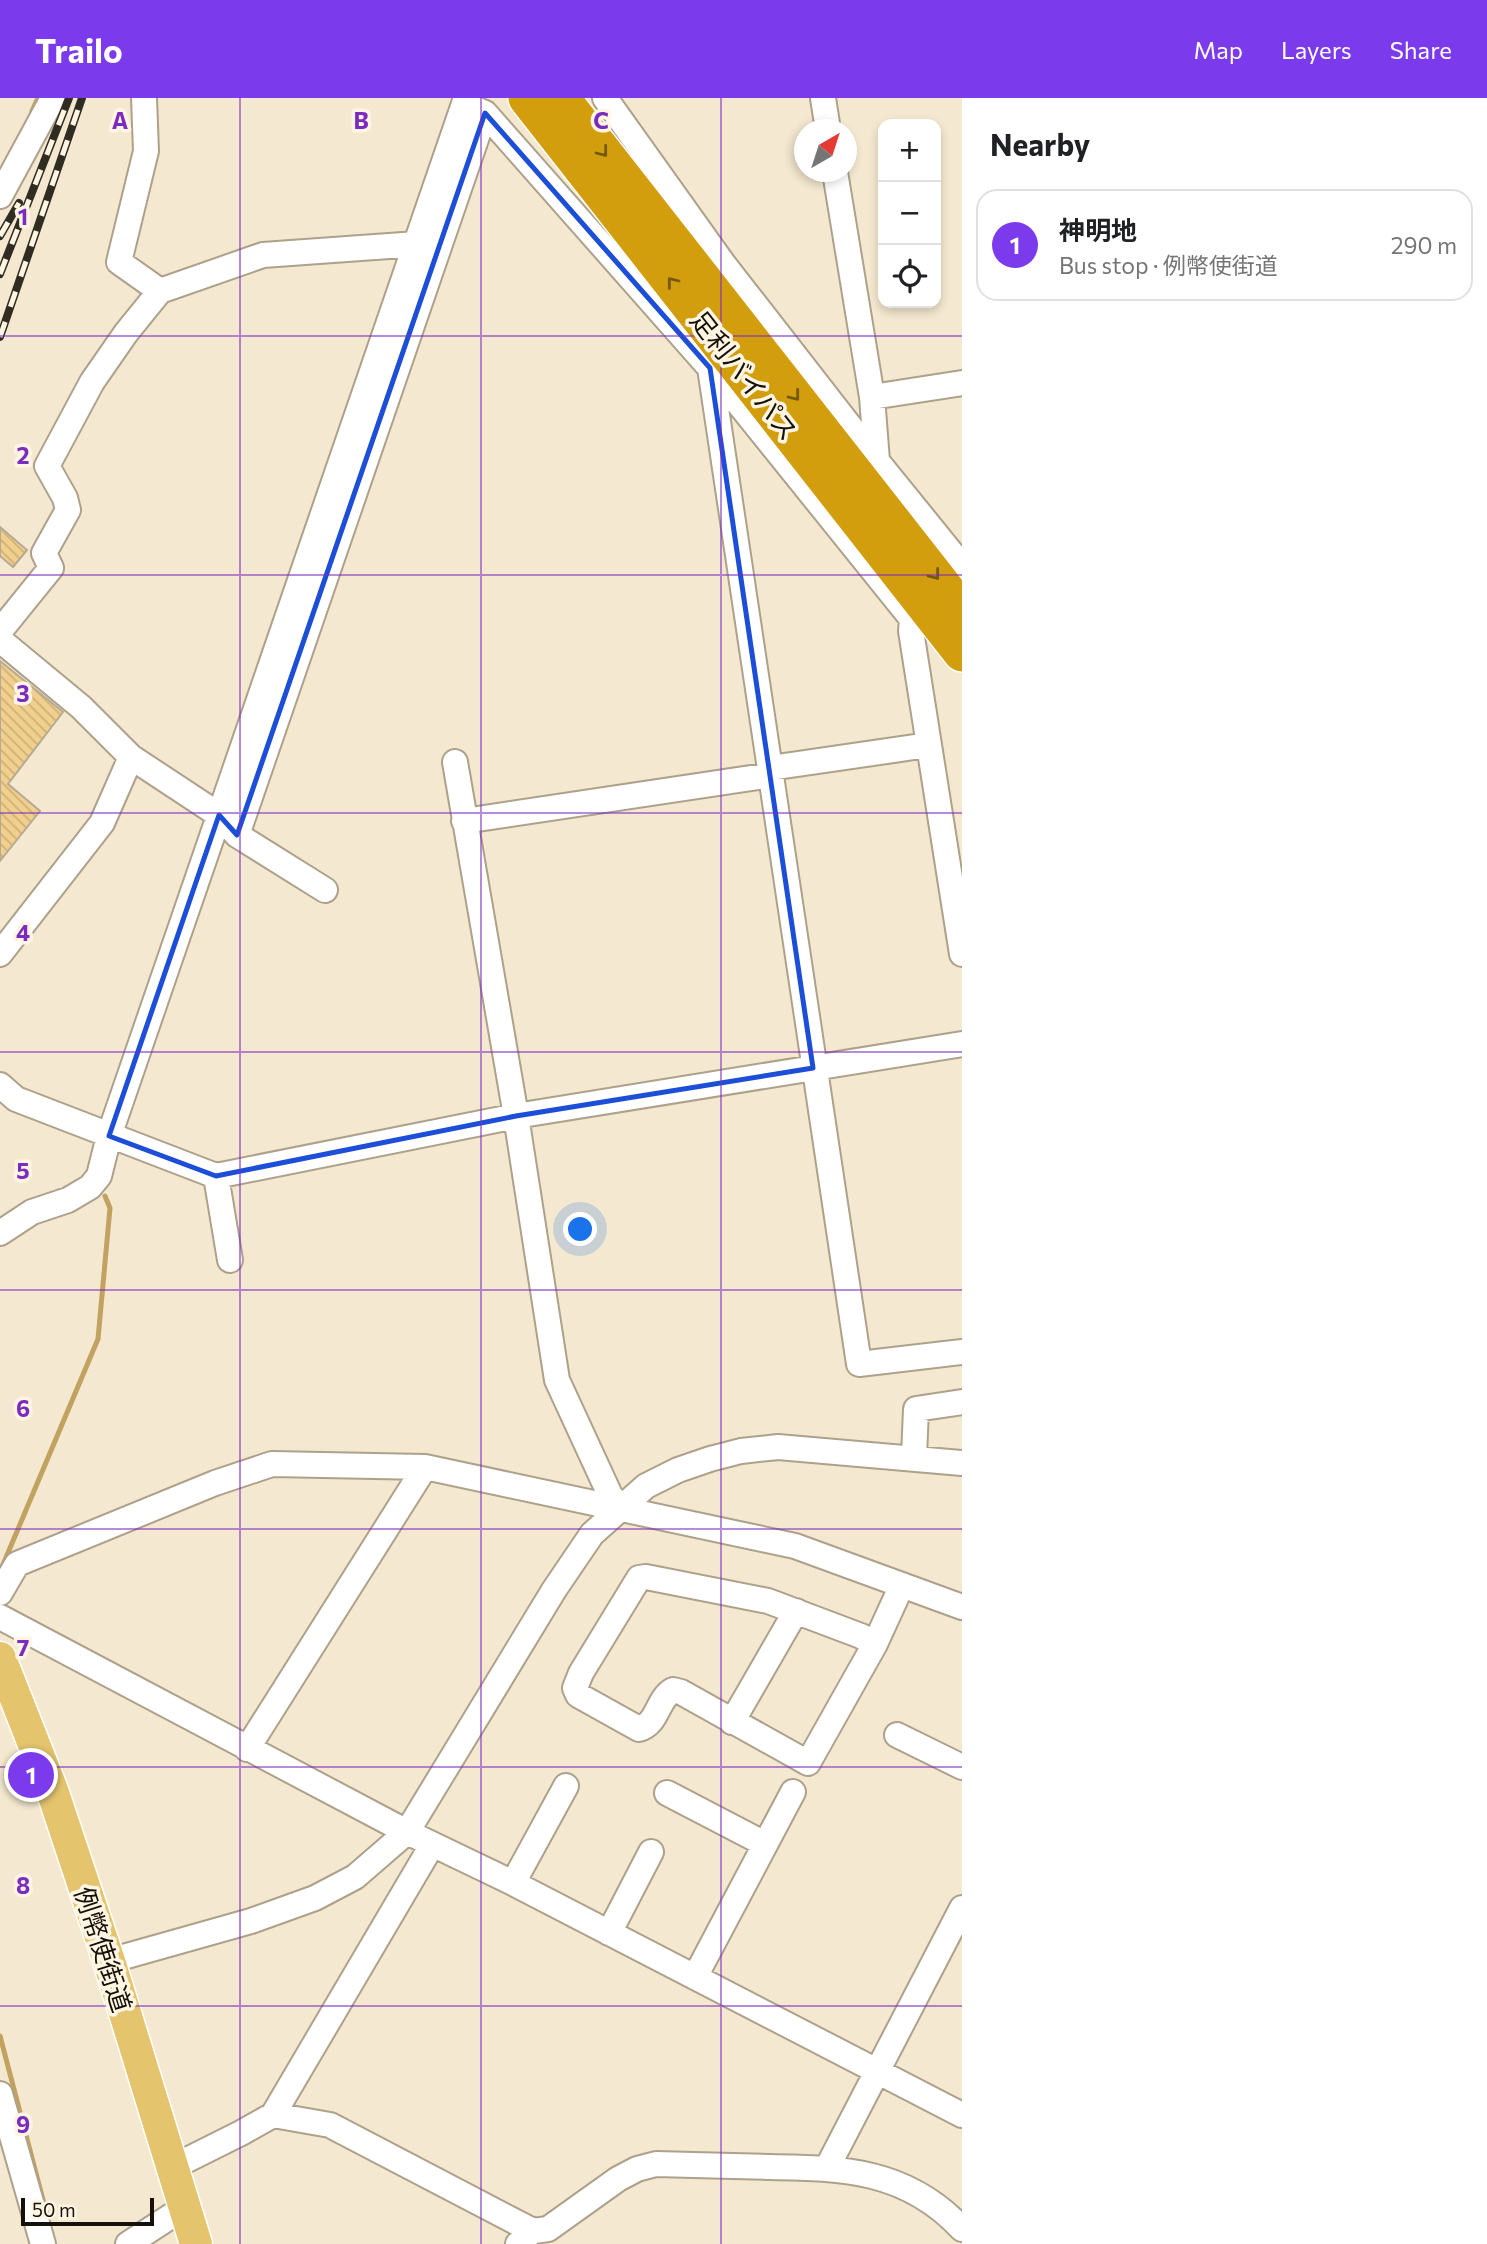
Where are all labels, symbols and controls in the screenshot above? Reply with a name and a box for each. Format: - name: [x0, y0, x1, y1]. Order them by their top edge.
- text: Trailo: [35, 29, 123, 70]
- text: Map: [1194, 35, 1243, 64]
- text: Layers: [1281, 35, 1352, 64]
- text: Share: [1390, 35, 1452, 64]
- text: A: [112, 106, 129, 134]
- text: B: [353, 106, 369, 134]
- text: C: [593, 106, 609, 134]
- north arrow: [794, 119, 857, 182]
- map controls: [878, 119, 941, 308]
- button: +: [878, 119, 941, 182]
- text: Nearby: [990, 125, 1090, 162]
- one-way arrow: [595, 144, 608, 156]
- button: −: [878, 182, 941, 245]
- text: 1: [18, 202, 28, 230]
- text: 神明地: [1059, 214, 1137, 245]
- text: 1: [1010, 231, 1020, 259]
- text: 290 m: [1391, 231, 1457, 259]
- button: locate: [878, 245, 941, 308]
- text: Bus stop · 例幣使街道: [1059, 251, 1278, 279]
- one-way arrow: [668, 278, 681, 290]
- street label: 足利バイパス: [685, 304, 805, 446]
- one-way arrow: [786, 388, 799, 401]
- text: 2: [16, 441, 30, 469]
- one-way arrow: [926, 568, 939, 580]
- text: 3: [16, 679, 30, 707]
- text: 4: [16, 918, 30, 946]
- text: 5: [16, 1156, 30, 1184]
- your location: [563, 1212, 597, 1246]
- text: 6: [16, 1394, 30, 1422]
- text: 7: [17, 1633, 29, 1661]
- pin: 1: [8, 1749, 54, 1801]
- text: 8: [16, 1871, 30, 1899]
- street label: 例幣使街道: [69, 1882, 139, 2016]
- text: 9: [16, 2110, 30, 2138]
- scale bar: [21, 2195, 154, 2227]
- text: 50 m: [32, 2198, 76, 2221]

